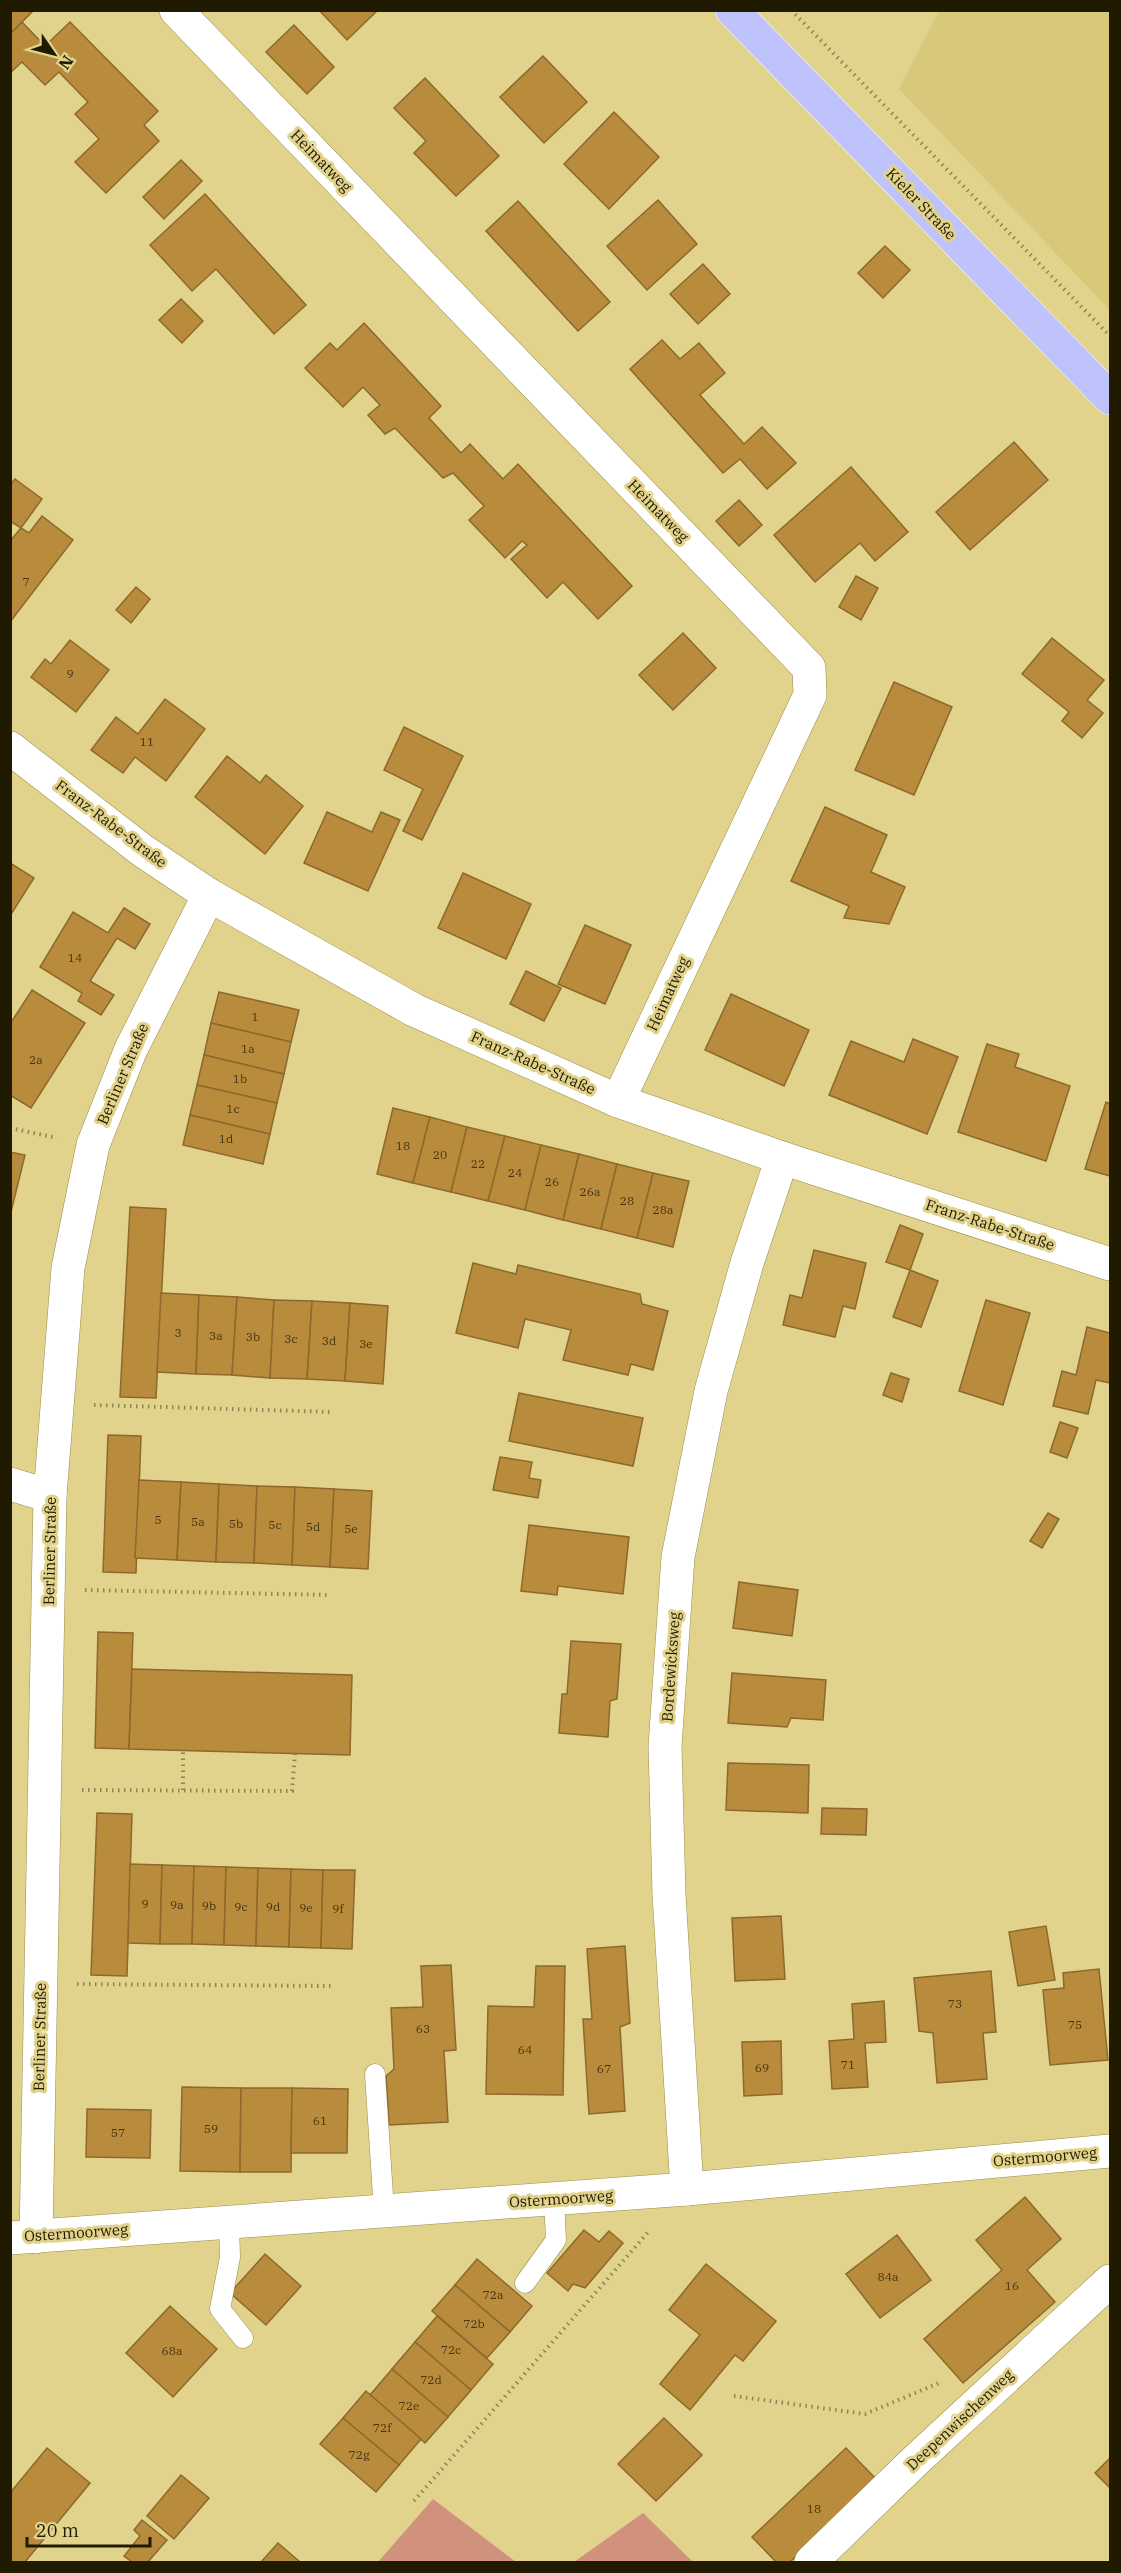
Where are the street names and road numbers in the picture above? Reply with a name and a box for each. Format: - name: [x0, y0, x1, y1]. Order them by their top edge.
- street label: Heimatweg: [287, 125, 356, 196]
- street label: Kieler Straße: [882, 164, 960, 244]
- street label: Heimatweg: [624, 475, 693, 546]
- street label: Franz-Rabe-Straße: [52, 776, 171, 872]
- street label: Heimatweg: [642, 954, 693, 1034]
- street label: Berliner Straße: [93, 1020, 152, 1127]
- street label: Franz-Rabe-Straße: [468, 1027, 598, 1099]
- street label: Franz-Rabe-Straße: [923, 1195, 1057, 1254]
- street label: Berliner Straße: [39, 1497, 60, 1605]
- street label: Bordewicksweg: [657, 1611, 684, 1723]
- street label: Berliner Straße: [29, 1983, 50, 2091]
- street label: Ostermoorweg: [992, 2142, 1098, 2171]
- street label: Ostermoorweg: [508, 2185, 614, 2212]
- street label: Ostermoorweg: [23, 2219, 129, 2246]
- street label: Deepenwischenweg: [902, 2365, 1017, 2474]

